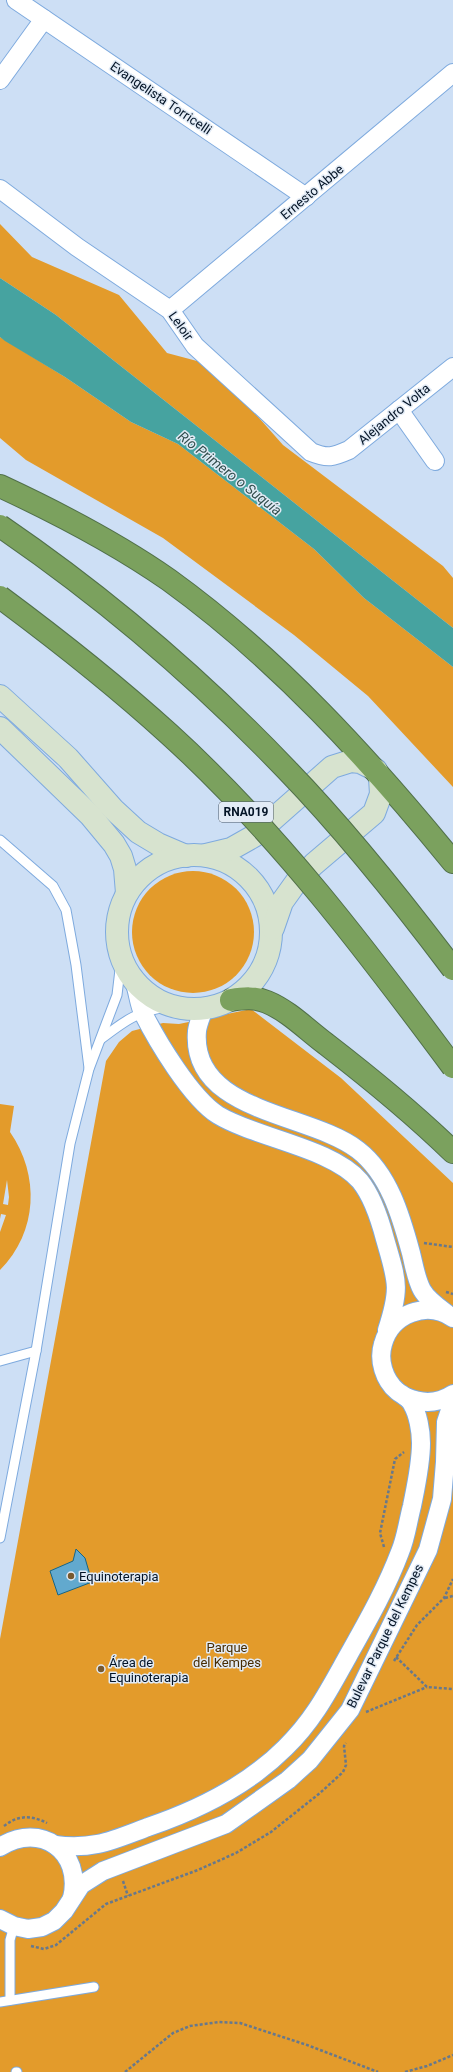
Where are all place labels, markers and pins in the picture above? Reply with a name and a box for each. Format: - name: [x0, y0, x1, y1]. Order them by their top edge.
- place label: Equinoterapia: [79, 1569, 158, 1584]
- marker: Equinoterapia: [66, 1571, 76, 1581]
- place label: Área de Equinoterapia: [109, 1655, 188, 1685]
- marker: Área de Equinoterapia: [96, 1664, 106, 1674]

